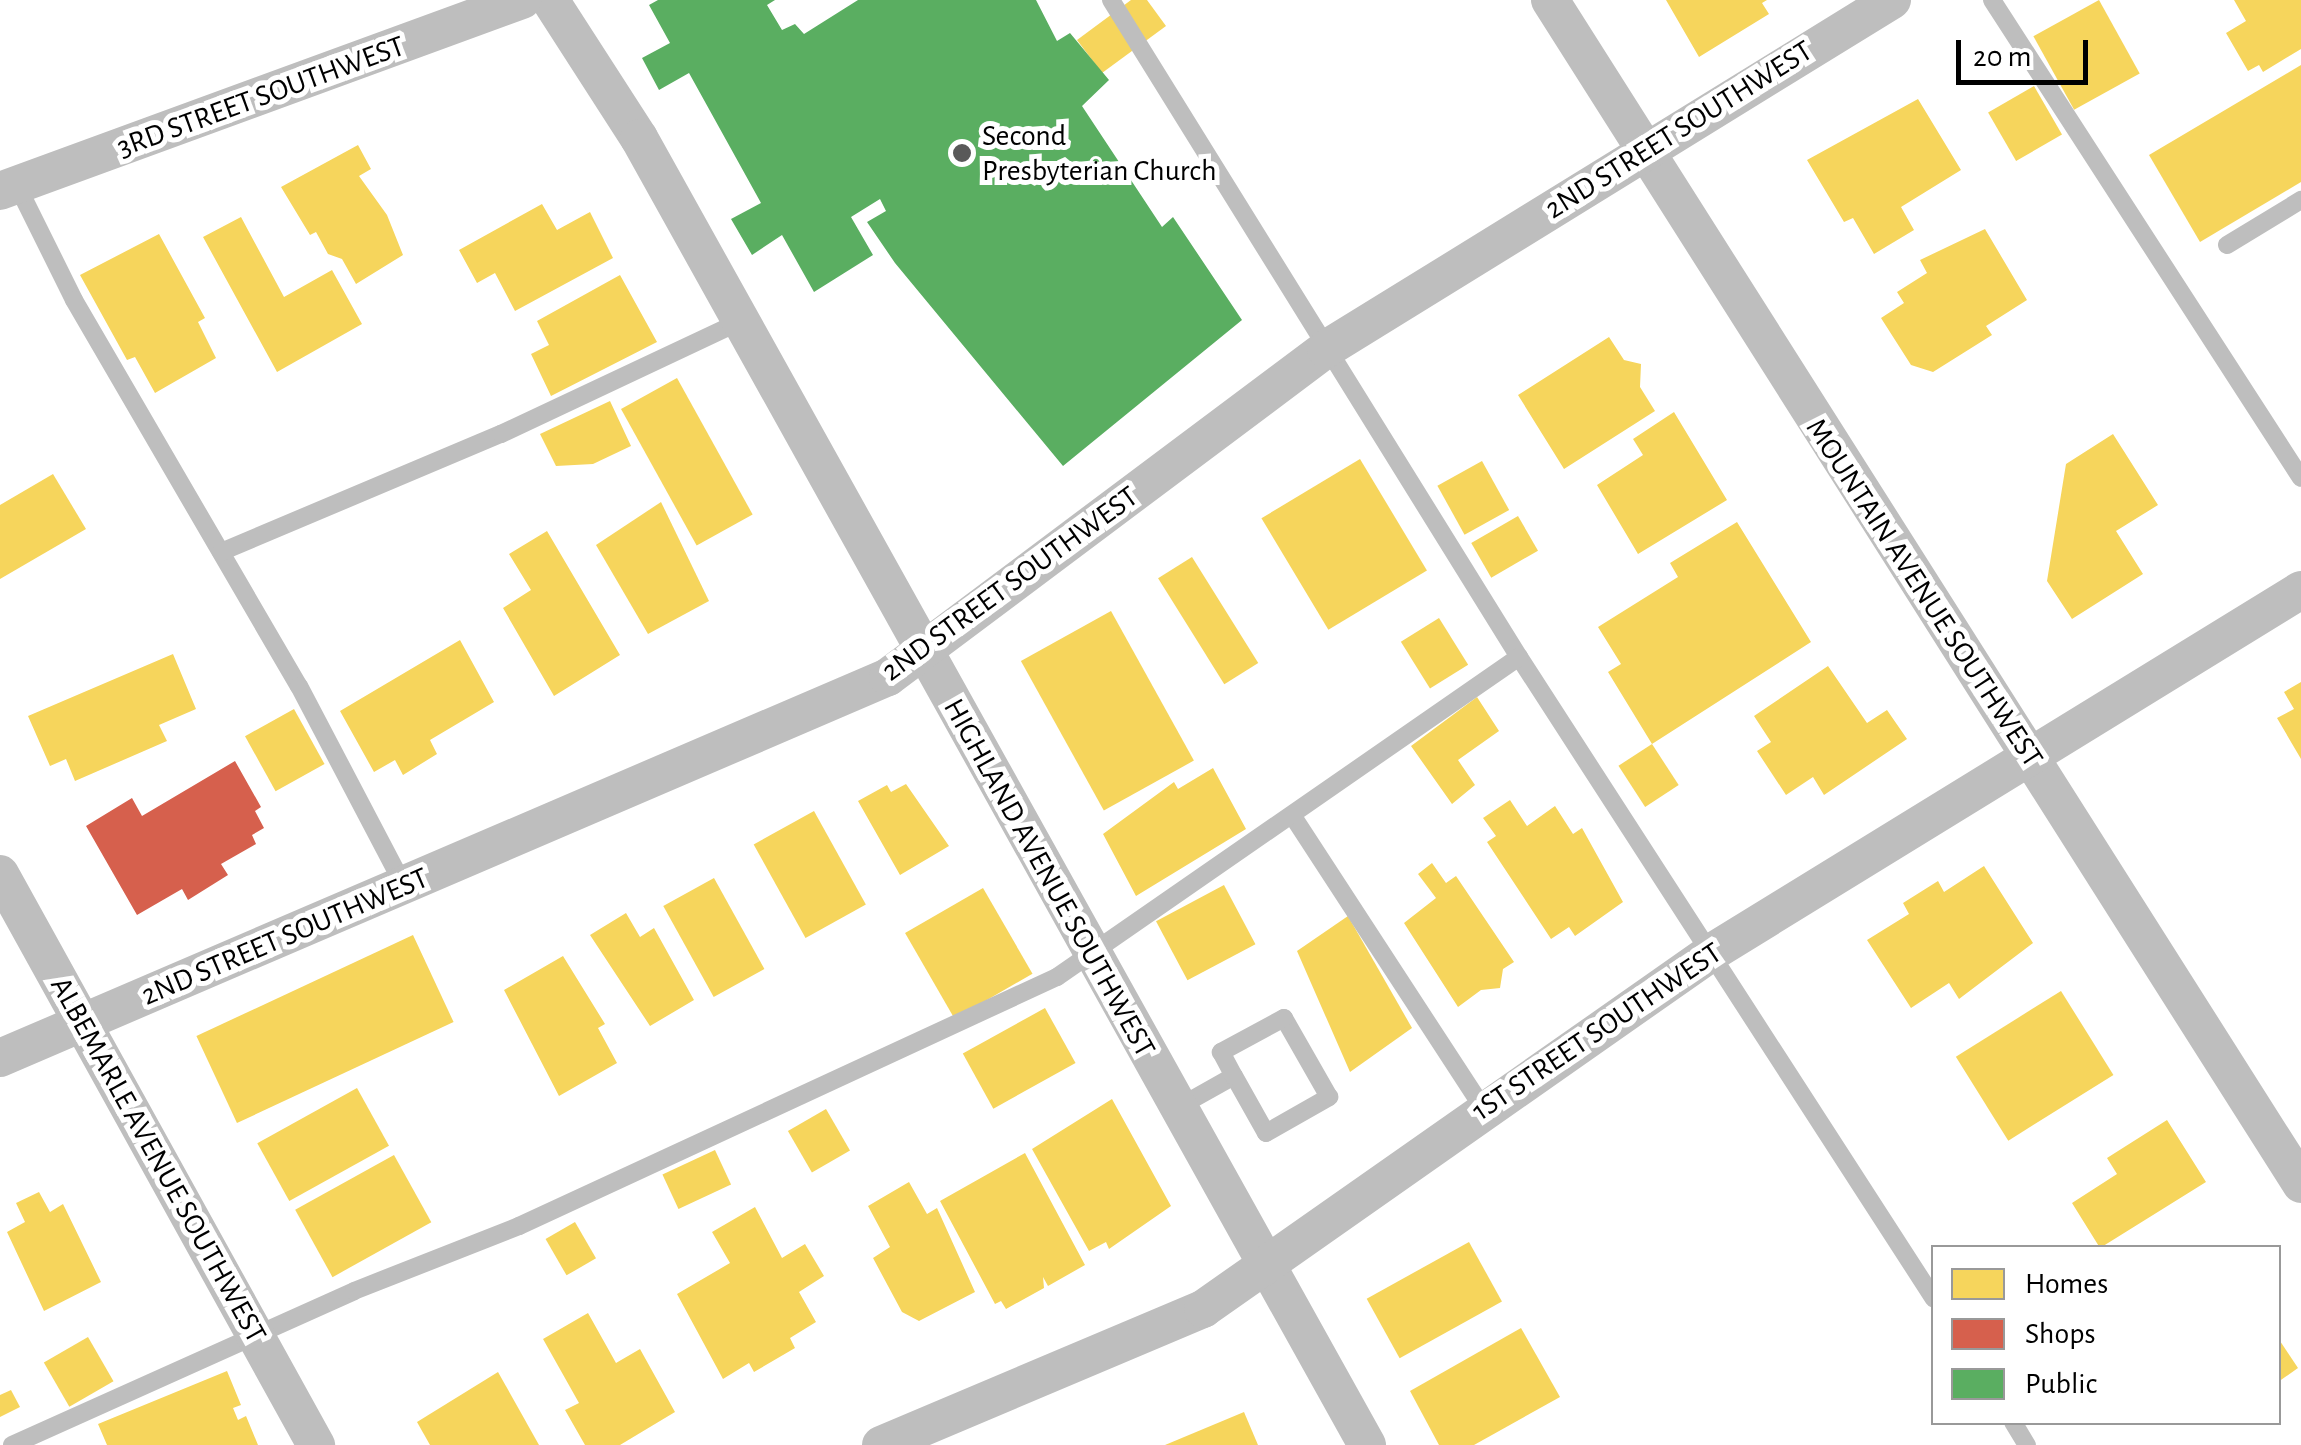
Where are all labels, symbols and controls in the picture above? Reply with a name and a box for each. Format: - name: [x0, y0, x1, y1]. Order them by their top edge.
- scale bar: [1961, 20, 2094, 82]
- street label: 3RD STREET SOUTHWEST: [112, 28, 410, 166]
- street label: 2ND STREET SOUTHWEST: [1539, 33, 1819, 227]
- text: 20 m: [1973, 42, 2031, 72]
- place label: Second Presbyterian Church: [982, 118, 1217, 188]
- marker: Second Presbyterian Church: [951, 142, 973, 164]
- street label: MOUNTAIN AVENUE SOUTHWEST: [1798, 412, 2050, 774]
- street label: 2ND STREET SOUTHWEST: [875, 479, 1145, 689]
- street label: HIGHLAND AVENUE SOUTHWEST: [935, 692, 1163, 1064]
- street label: 2ND STREET SOUTHWEST: [136, 860, 434, 1014]
- street label: 1ST STREET SOUTHWEST: [1465, 935, 1729, 1129]
- street label: ALBEMARLE AVENUE SOUTHWEST: [42, 971, 274, 1349]
- legend: [1931, 1245, 2281, 1425]
- text: Homes: [2025, 1269, 2108, 1299]
- text: Shops: [2025, 1319, 2096, 1349]
- text: Public: [2025, 1369, 2097, 1399]

